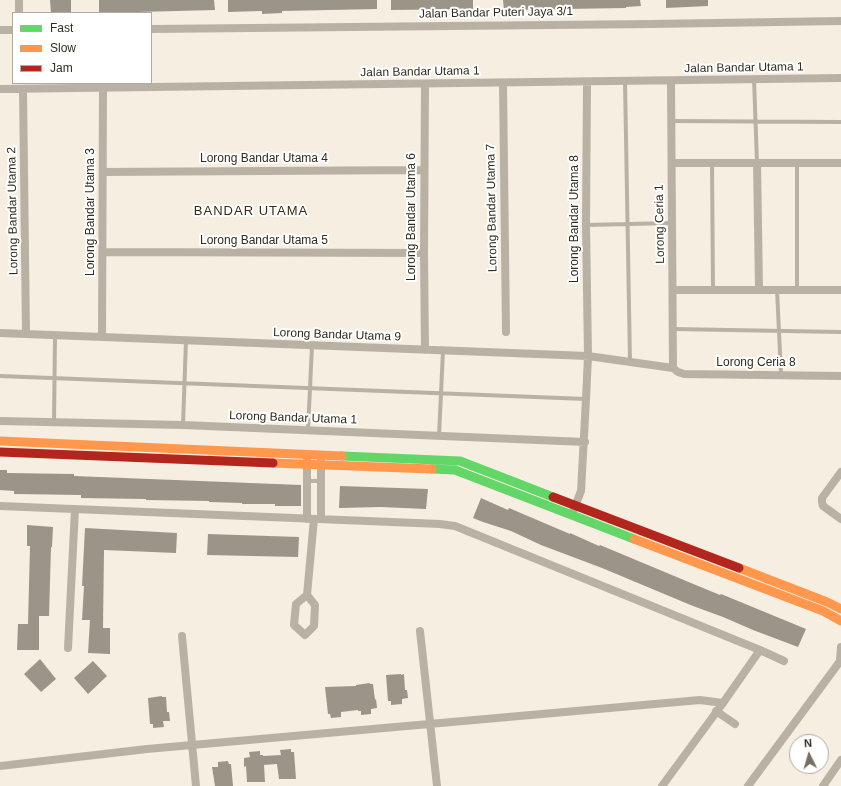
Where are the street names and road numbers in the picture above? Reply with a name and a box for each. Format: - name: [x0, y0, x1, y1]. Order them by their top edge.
- street label: Jalan Bandar Puteri Jaya 3/1: [419, 4, 573, 22]
- street label: Jalan Bandar Utama 1: [684, 60, 804, 76]
- street label: Jalan Bandar Utama 1: [360, 64, 480, 80]
- street label: Lorong Bandar Utama 7: [484, 144, 500, 272]
- street label: Lorong Bandar Utama 2: [5, 147, 21, 275]
- street label: Lorong Bandar Utama 3: [84, 148, 98, 276]
- street label: Lorong Bandar Utama 4: [200, 152, 328, 166]
- street label: Lorong Bandar Utama 6: [405, 153, 419, 281]
- street label: Lorong Bandar Utama 8: [568, 155, 582, 283]
- street label: Lorong Ceria 1: [652, 184, 668, 264]
- street label: Lorong Bandar Utama 5: [200, 234, 328, 248]
- street label: Lorong Bandar Utama 9: [273, 326, 401, 344]
- street label: Lorong Ceria 8: [716, 356, 796, 370]
- street label: Lorong Bandar Utama 1: [229, 409, 357, 427]

